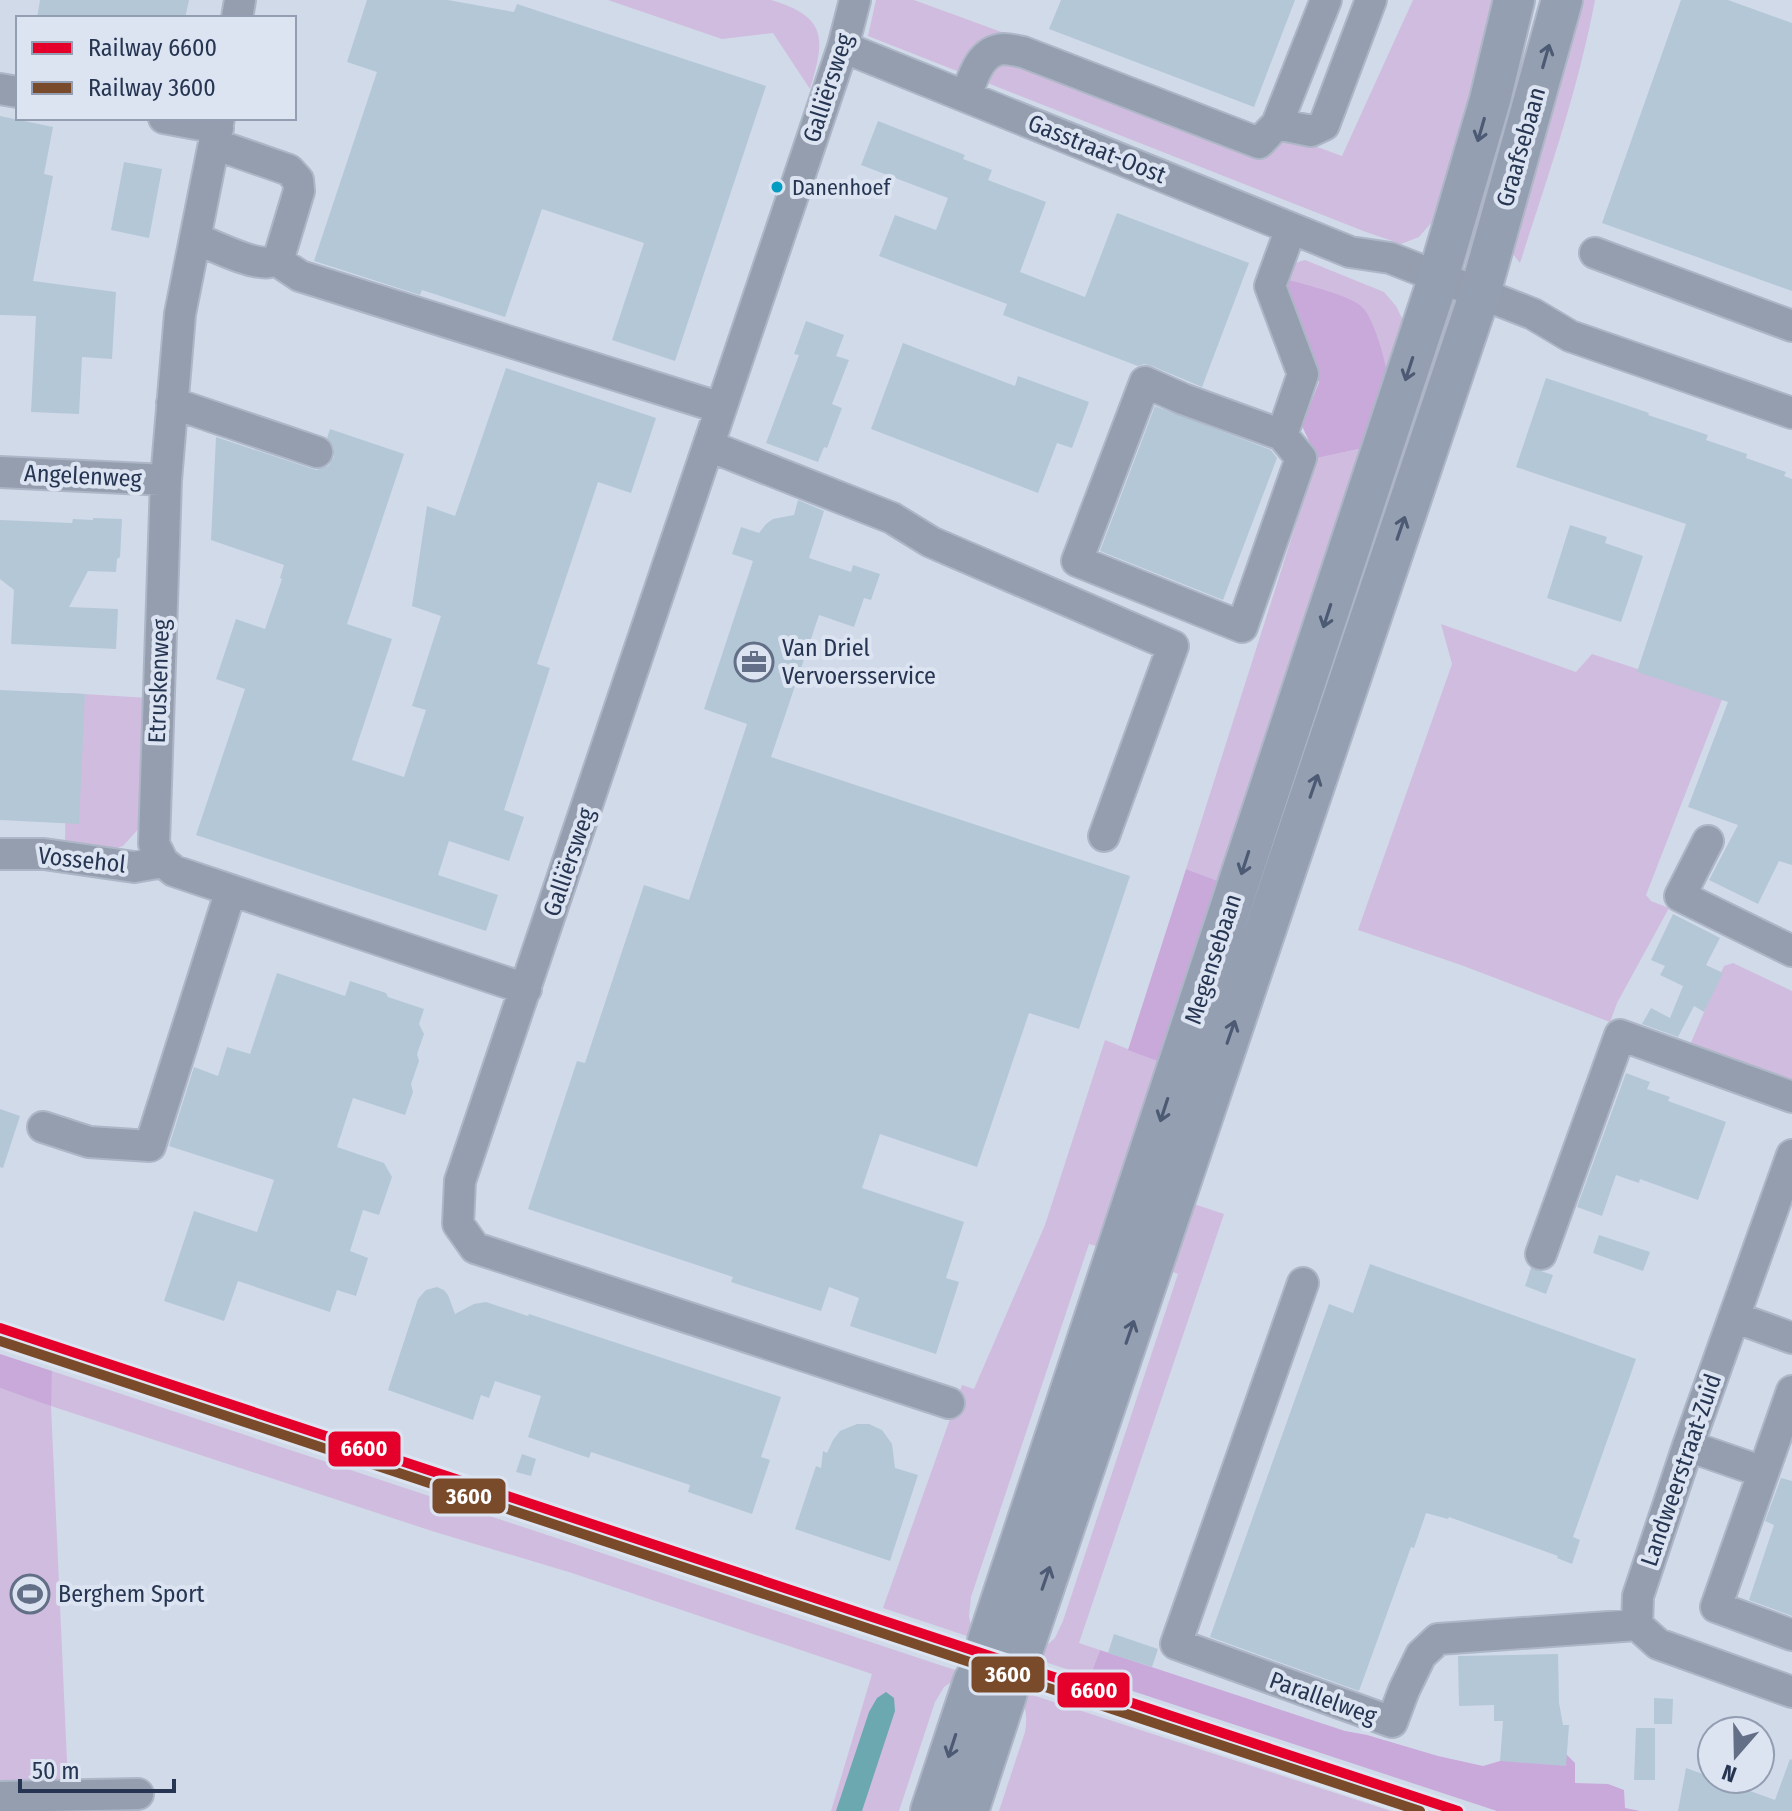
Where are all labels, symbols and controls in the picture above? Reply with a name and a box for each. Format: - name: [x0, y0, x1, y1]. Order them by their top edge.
- legend: [16, 16, 296, 120]
- street label: Galliërsweg: [797, 29, 859, 146]
- text: Railway 6600: [88, 34, 217, 62]
- one-way arrow: [1539, 44, 1554, 70]
- text: Railway 3600: [88, 74, 216, 102]
- street label: Graafsebaan: [1491, 84, 1551, 210]
- street label: Gasstraat-Oost: [1024, 109, 1170, 189]
- one-way arrow: [1473, 116, 1488, 142]
- place label: Danenhoef: [792, 174, 891, 201]
- marker: Danenhoef: [769, 179, 785, 195]
- one-way arrow: [1400, 356, 1415, 381]
- street label: Angelenweg: [24, 459, 143, 493]
- one-way arrow: [1394, 516, 1409, 541]
- one-way arrow: [1319, 603, 1333, 628]
- street label: Etruskenweg: [143, 618, 175, 744]
- place label: Van Driel Vervoersservice: [782, 634, 936, 690]
- office icon: Van Driel Vervoersservice: [733, 641, 775, 683]
- one-way arrow: [1307, 773, 1322, 798]
- street label: Galliërsweg: [537, 803, 601, 920]
- street label: Vossehol: [37, 841, 127, 879]
- one-way arrow: [1237, 850, 1252, 875]
- street label: Megensebaan: [1179, 890, 1247, 1028]
- one-way arrow: [1224, 1020, 1239, 1045]
- one-way arrow: [1155, 1097, 1170, 1122]
- one-way arrow: [1123, 1319, 1138, 1344]
- street label: Landweerstraat-Zuid: [1635, 1370, 1727, 1570]
- line badge: 6600: [327, 1430, 402, 1468]
- text: 6600: [340, 1435, 388, 1462]
- line badge: 3600: [431, 1477, 507, 1515]
- text: 3600: [445, 1483, 492, 1510]
- one-way arrow: [1040, 1566, 1055, 1591]
- sports icon: Berghem Sport: [9, 1573, 51, 1615]
- place label: Berghem Sport: [58, 1580, 205, 1608]
- line badge: 3600: [970, 1655, 1046, 1694]
- text: 3600: [984, 1661, 1031, 1688]
- street label: Parallelweg: [1266, 1666, 1381, 1731]
- line badge: 6600: [1056, 1671, 1131, 1709]
- text: 6600: [1070, 1677, 1118, 1704]
- north arrow: [1696, 1715, 1776, 1795]
- one-way arrow: [944, 1733, 959, 1758]
- scale bar: [20, 1743, 174, 1793]
- text: 50 m: [32, 1757, 80, 1785]
- text: N: [1719, 1758, 1740, 1788]

